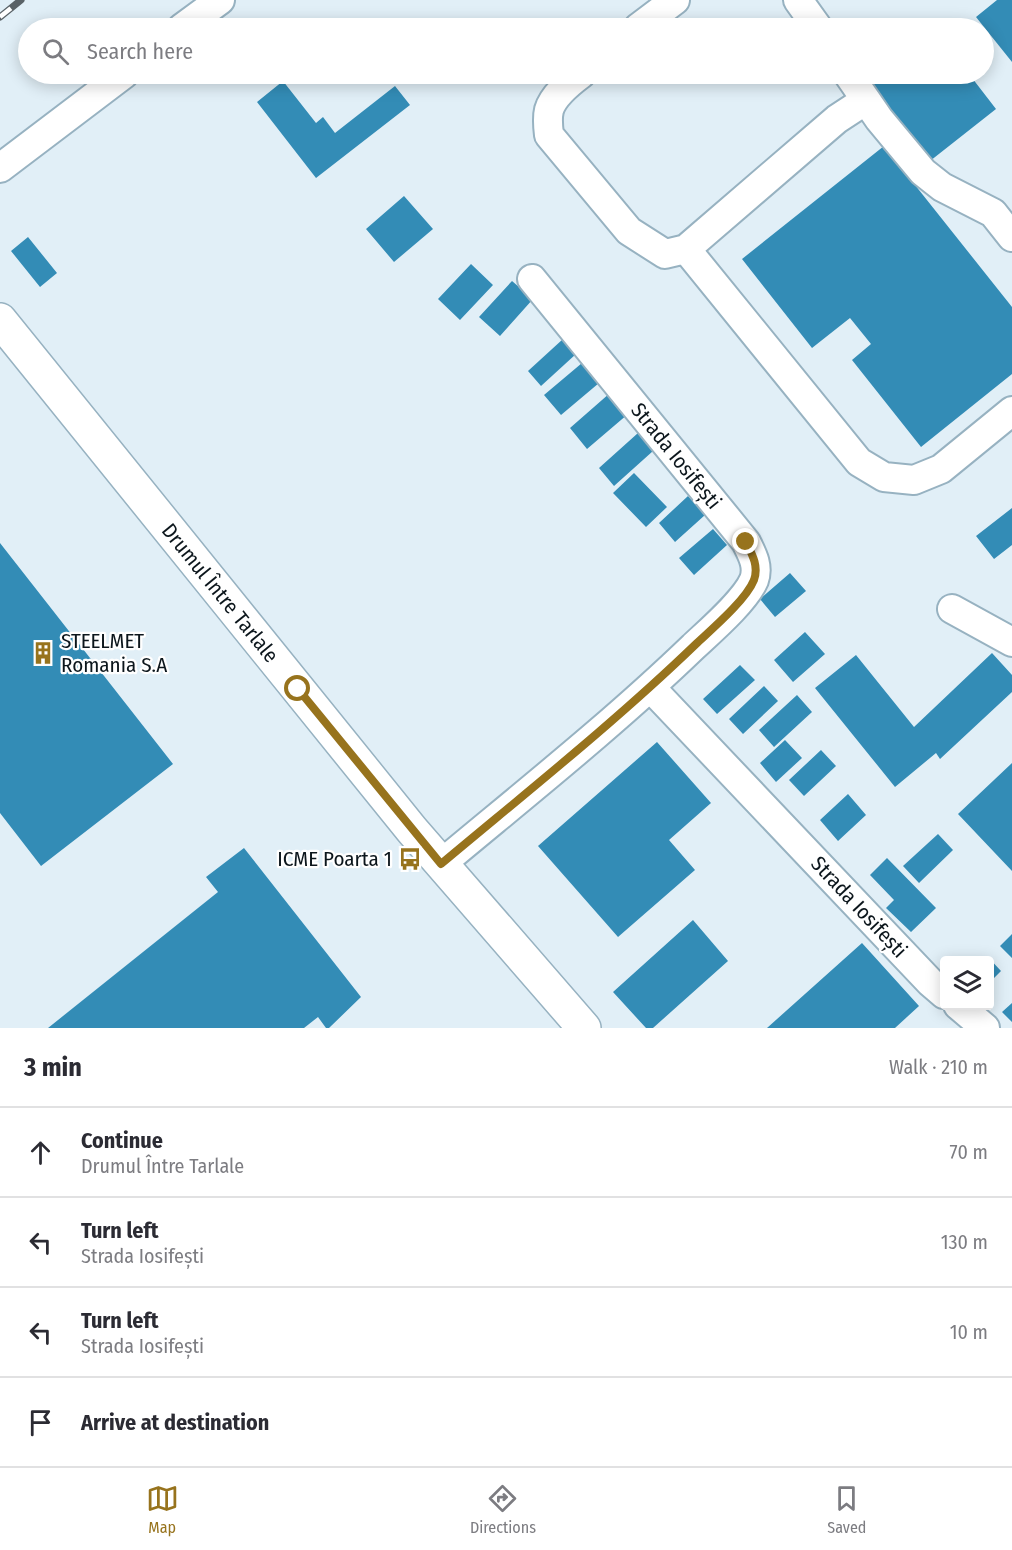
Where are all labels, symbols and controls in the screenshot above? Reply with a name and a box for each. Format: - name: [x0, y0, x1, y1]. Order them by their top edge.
- search box: [18, 18, 994, 84]
- icon: search: [39, 35, 72, 68]
- text: Search here: [87, 38, 193, 65]
- street label: Strada Iosifești: [625, 398, 727, 514]
- street label: Drumul Între Tarlale: [156, 518, 284, 668]
- route end: [732, 528, 758, 554]
- place label: STEELMET Romania S.A: [61, 628, 167, 678]
- building icon: STEELMET Romania S.A: [30, 640, 56, 666]
- route start: [284, 675, 310, 701]
- place label: ICME Poarta 1: [277, 846, 392, 872]
- bus stop icon: ICME Poarta 1: [397, 846, 423, 872]
- street label: Strada Iosifești: [805, 851, 913, 963]
- map controls: [940, 956, 994, 1010]
- button: layers: [940, 956, 994, 1010]
- text: 3 min: [24, 1052, 82, 1083]
- text: Walk · 210 m: [889, 1055, 988, 1079]
- text: Continue: [81, 1127, 163, 1154]
- icon: ahead: [24, 1136, 57, 1169]
- text: 70 m: [950, 1140, 988, 1164]
- text: Drumul Între Tarlale: [81, 1154, 244, 1178]
- text: Turn left: [81, 1217, 159, 1244]
- icon: left: [24, 1226, 57, 1259]
- text: 130 m: [941, 1230, 988, 1254]
- text: Strada Iosifești: [81, 1244, 204, 1268]
- text: Turn left: [81, 1307, 159, 1334]
- icon: left: [24, 1316, 57, 1349]
- text: 10 m: [950, 1320, 988, 1344]
- text: Strada Iosifești: [81, 1334, 204, 1358]
- icon: arrive: [24, 1406, 57, 1439]
- text: Arrive at destination: [81, 1409, 269, 1436]
- tab: Map: [146, 1482, 179, 1537]
- tab: Directions: [470, 1482, 536, 1537]
- tab: Saved: [827, 1482, 866, 1537]

